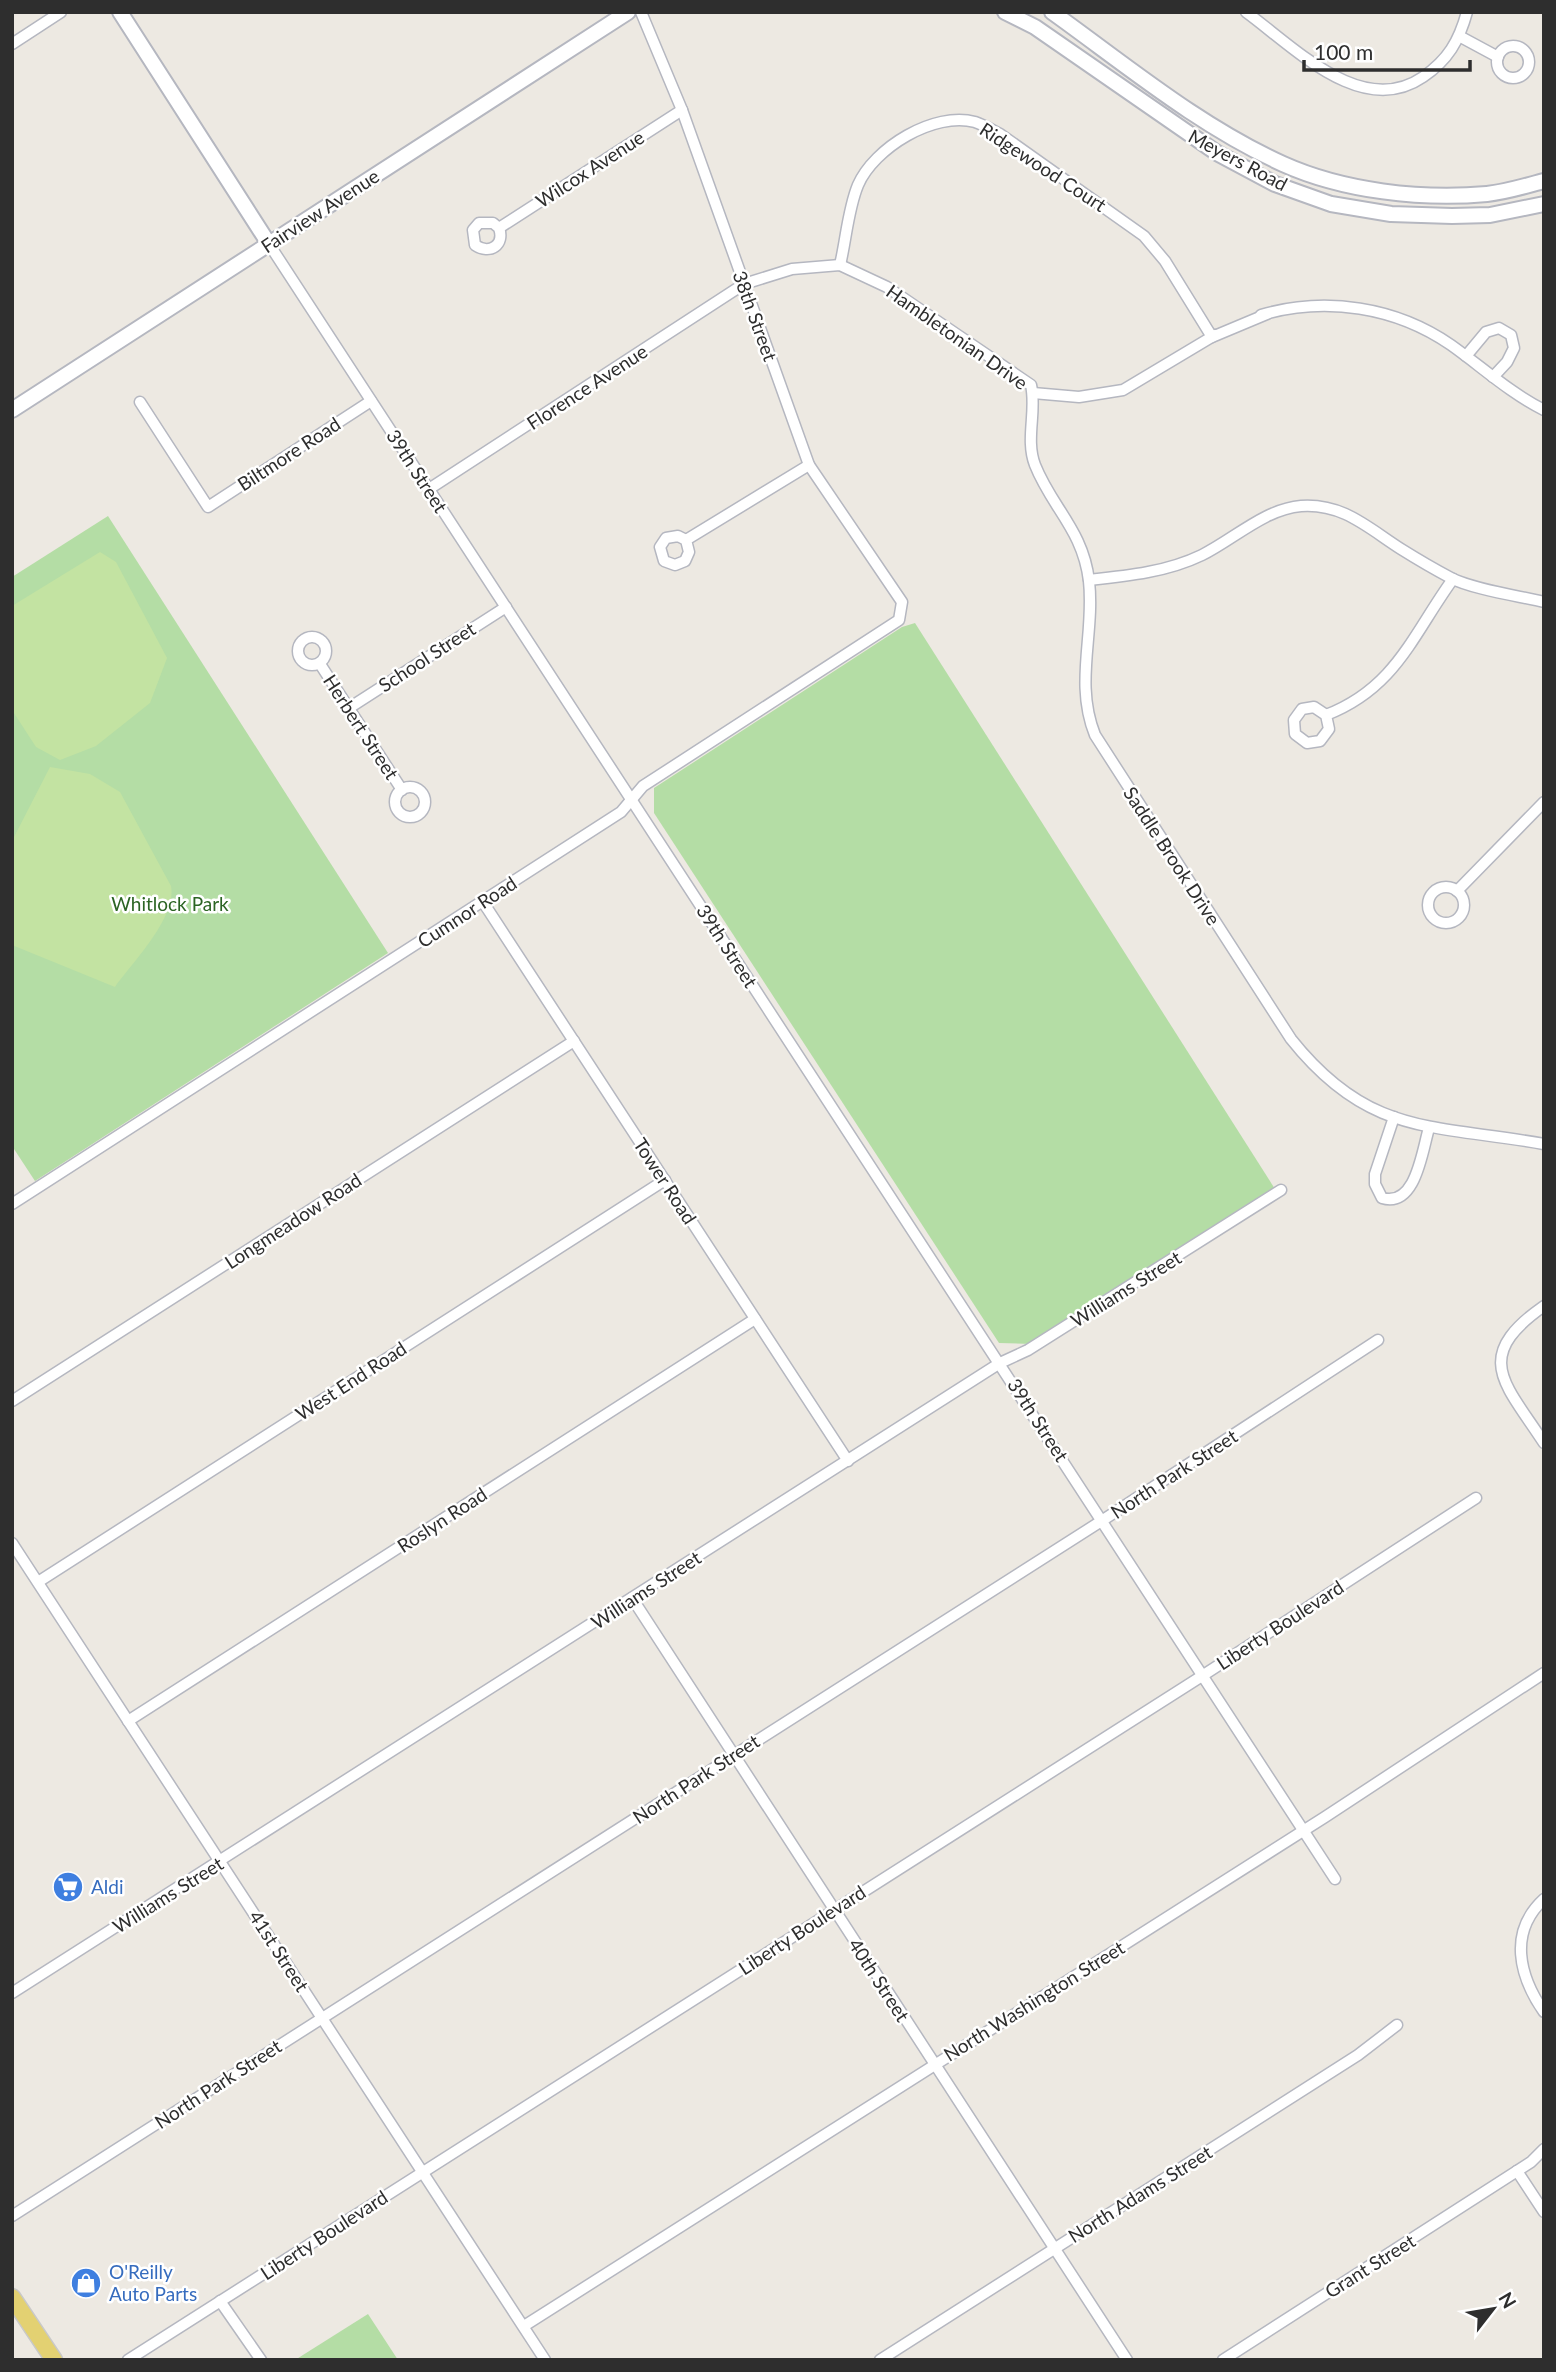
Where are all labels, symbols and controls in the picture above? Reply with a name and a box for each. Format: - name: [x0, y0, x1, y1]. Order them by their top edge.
- scale bar: [1304, 28, 1470, 72]
- text: 100 m: [1314, 39, 1373, 64]
- street label: Ridgewood Court: [976, 117, 1111, 216]
- street label: Meyers Road: [1185, 124, 1292, 195]
- street label: Wilcox Avenue: [531, 125, 648, 212]
- street label: Fairview Avenue: [256, 164, 383, 257]
- street label: 38th Street: [729, 268, 782, 364]
- street label: Hambletonian Drive: [882, 279, 1032, 394]
- street label: Florence Avenue: [522, 339, 651, 434]
- street label: Biltmore Road: [233, 412, 344, 495]
- street label: 39th Street: [382, 425, 453, 517]
- street label: School Street: [374, 617, 480, 696]
- street label: Herbert Street: [319, 670, 404, 784]
- street label: Saddle Brook Drive: [1119, 782, 1226, 929]
- street label: Cumnor Road: [413, 871, 521, 952]
- park label: Whitlock Park: [111, 892, 229, 915]
- street label: 39th Street: [692, 900, 763, 992]
- street label: Tower Road: [629, 1133, 702, 1228]
- street label: Longmeadow Road: [220, 1168, 365, 1273]
- street label: Williams Street: [1066, 1245, 1185, 1332]
- street label: West End Road: [291, 1336, 410, 1425]
- street label: 39th Street: [1003, 1374, 1074, 1466]
- street label: North Park Street: [1106, 1424, 1241, 1523]
- street label: Roslyn Road: [393, 1482, 491, 1557]
- street label: Williams Street: [587, 1546, 705, 1634]
- street label: Liberty Boulevard: [1212, 1575, 1348, 1674]
- street label: North Park Street: [628, 1729, 763, 1828]
- street label: Williams Street: [108, 1851, 227, 1938]
- supermarket icon: Aldi: [51, 1870, 85, 1904]
- place label: Aldi: [91, 1875, 124, 1898]
- street label: Liberty Boulevard: [734, 1880, 870, 1979]
- street label: 41st Street: [245, 1906, 314, 1996]
- street label: 40th Street: [844, 1934, 915, 2026]
- street label: North Washington Street: [939, 1935, 1129, 2066]
- street label: North Park Street: [150, 2034, 285, 2133]
- street label: North Adams Street: [1064, 2140, 1216, 2247]
- street label: Liberty Boulevard: [256, 2185, 392, 2284]
- street label: Grant Street: [1320, 2229, 1419, 2302]
- place label: O'Reilly Auto Parts: [109, 2260, 197, 2305]
- shop icon: O'Reilly Auto Parts: [69, 2266, 103, 2300]
- north arrow: [1458, 2274, 1528, 2344]
- text: N: [1494, 2288, 1522, 2312]

